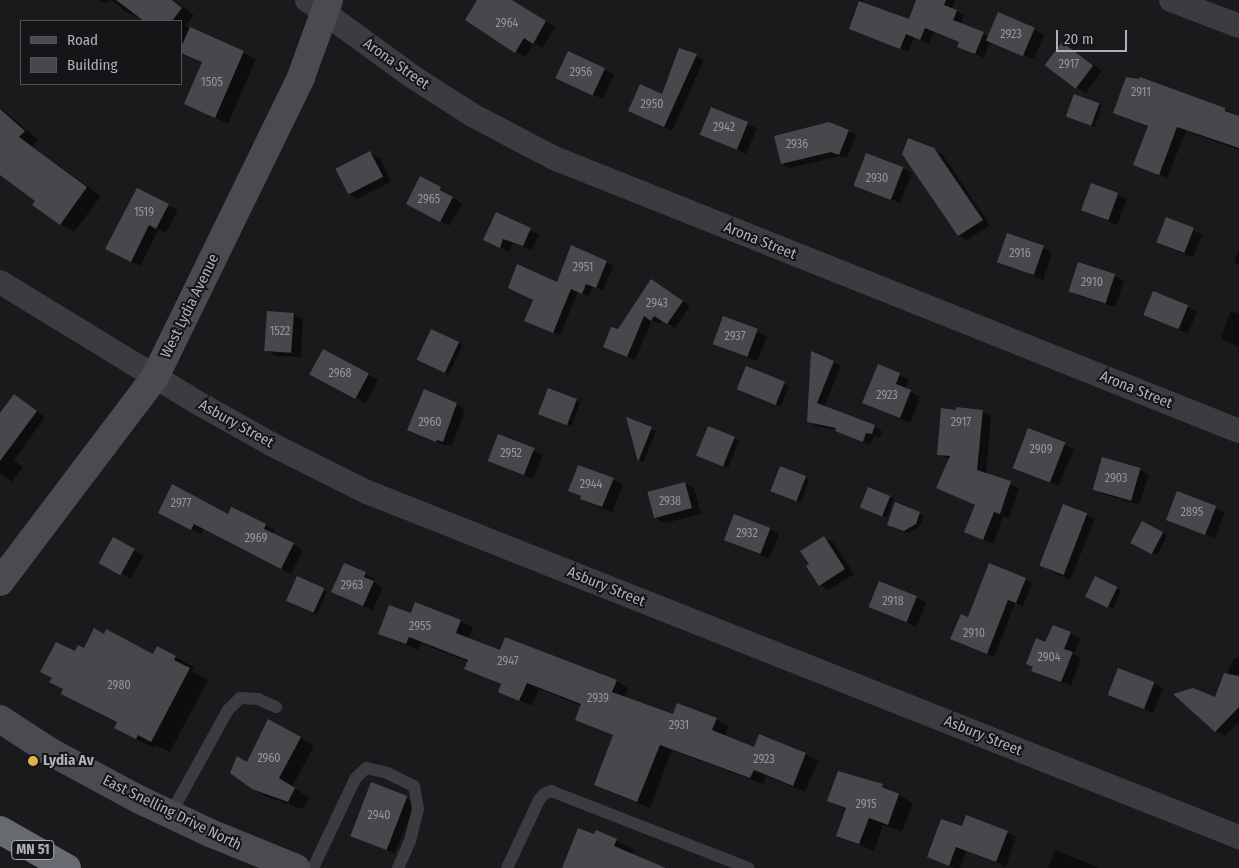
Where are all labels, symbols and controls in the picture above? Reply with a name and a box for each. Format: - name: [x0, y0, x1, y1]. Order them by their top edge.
- house number: 2964: [496, 17, 518, 31]
- legend: [20, 20, 182, 85]
- scale bar: [1059, 20, 1130, 52]
- house number: 2923: [1000, 28, 1022, 42]
- text: 20 m: [1064, 30, 1094, 48]
- text: Road: [67, 31, 98, 49]
- street label: Arona Street: [360, 35, 432, 93]
- text: Building: [67, 56, 118, 74]
- house number: 2917: [1059, 58, 1079, 72]
- house number: 2956: [570, 66, 592, 80]
- house number: 1505: [201, 76, 223, 90]
- house number: 2911: [1131, 86, 1151, 100]
- house number: 2950: [641, 98, 663, 112]
- house number: 2942: [713, 121, 735, 135]
- house number: 2936: [786, 138, 808, 152]
- house number: 2930: [866, 172, 888, 186]
- house number: 2965: [418, 193, 440, 207]
- house number: 1519: [134, 206, 154, 220]
- street label: Arona Street: [721, 218, 799, 264]
- house number: 2916: [1009, 247, 1031, 261]
- street label: West Lydia Avenue: [157, 251, 223, 361]
- house number: 2951: [573, 261, 593, 275]
- house number: 2910: [1081, 276, 1103, 290]
- house number: 2943: [646, 297, 668, 311]
- house number: 1522: [270, 325, 290, 339]
- house number: 2937: [724, 330, 746, 344]
- house number: 2968: [329, 367, 351, 381]
- street label: Arona Street: [1097, 367, 1175, 413]
- house number: 2923: [876, 389, 898, 403]
- street label: Asbury Street: [196, 396, 276, 452]
- house number: 2960: [418, 416, 442, 430]
- house number: 2917: [951, 416, 971, 430]
- house number: 2909: [1029, 443, 1053, 457]
- house number: 2952: [500, 447, 522, 461]
- house number: 2903: [1105, 472, 1127, 486]
- house number: 2944: [580, 478, 602, 492]
- house number: 2938: [659, 495, 681, 509]
- house number: 2977: [171, 497, 191, 511]
- house number: 2895: [1181, 506, 1203, 520]
- house number: 2932: [736, 527, 758, 541]
- house number: 2969: [245, 532, 267, 546]
- street label: Asbury Street: [564, 563, 648, 611]
- house number: 2963: [341, 579, 363, 593]
- house number: 2918: [882, 595, 904, 609]
- house number: 2955: [409, 620, 431, 634]
- house number: 2910: [963, 627, 985, 641]
- house number: 2904: [1037, 651, 1061, 665]
- house number: 2947: [497, 655, 519, 669]
- house number: 2980: [107, 679, 131, 693]
- house number: 2939: [587, 692, 609, 706]
- street label: Asbury Street: [941, 712, 1025, 760]
- house number: 2931: [669, 719, 689, 733]
- place label: Lydia Av: [43, 752, 94, 770]
- house number: 2960: [257, 752, 281, 766]
- house number: 2923: [753, 753, 775, 767]
- marker: Lydia Av: [27, 755, 39, 767]
- street label: East Snelling Drive North: [100, 772, 244, 854]
- house number: 2915: [855, 798, 877, 812]
- house number: 2940: [367, 809, 391, 823]
- road number: MN 51: [10, 838, 56, 862]

